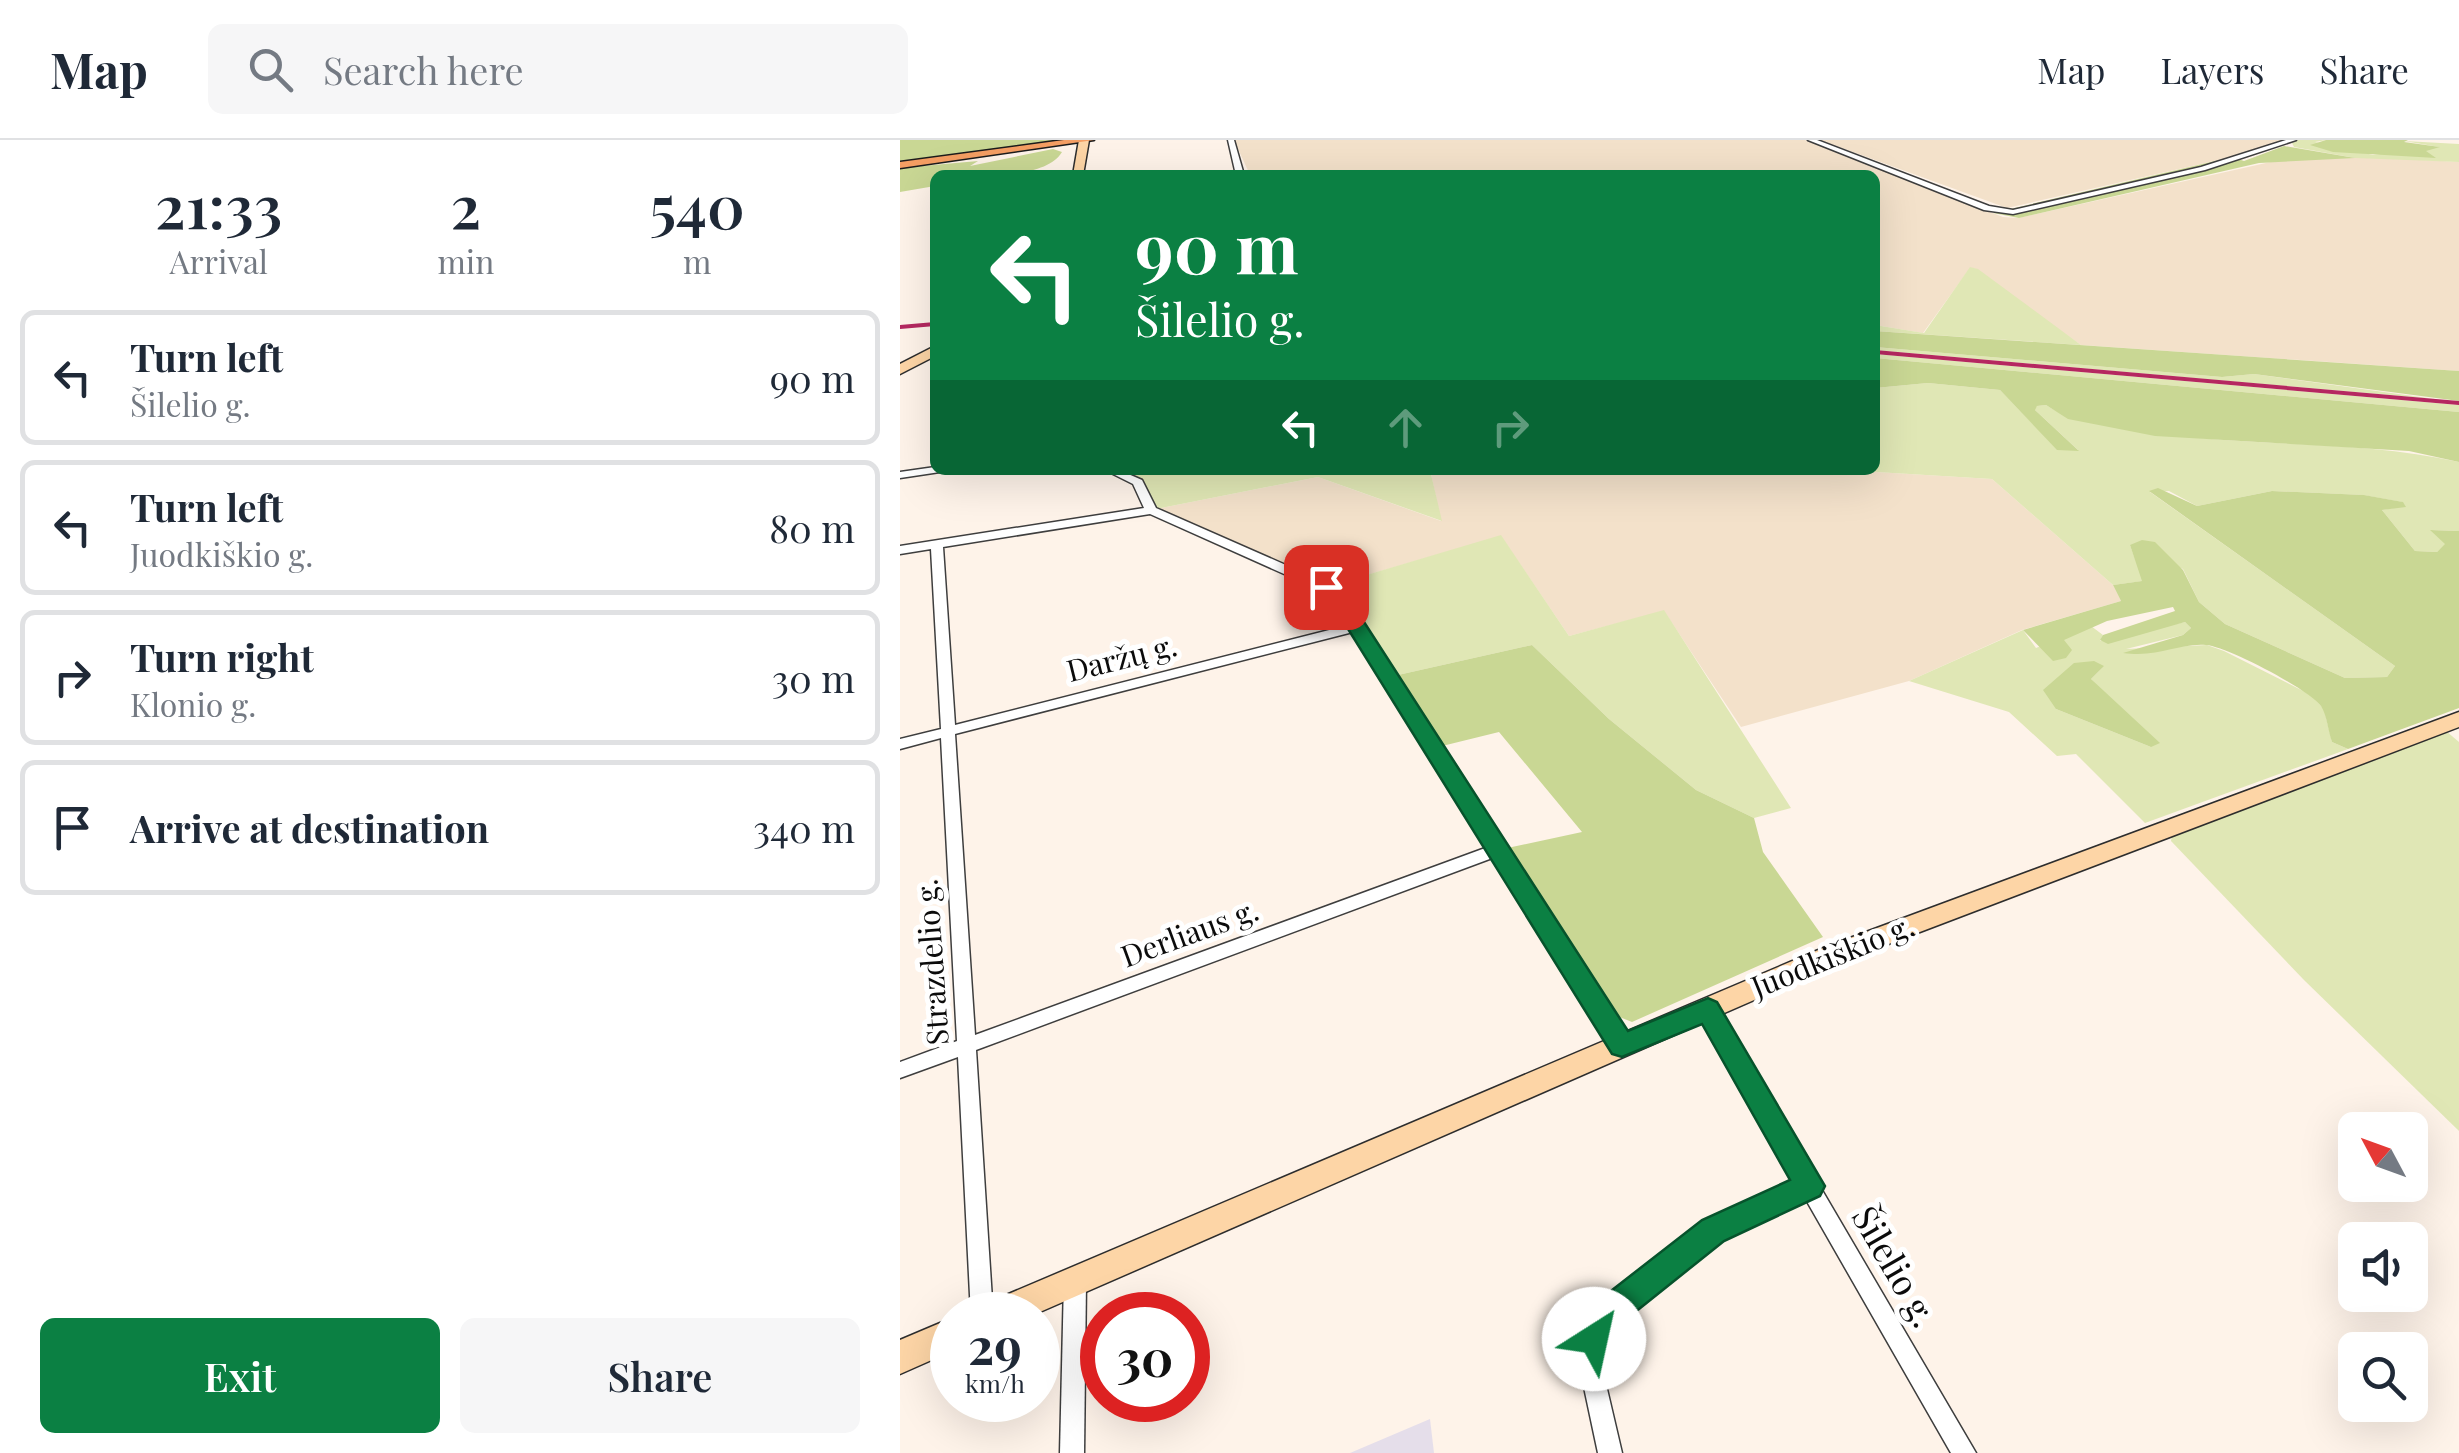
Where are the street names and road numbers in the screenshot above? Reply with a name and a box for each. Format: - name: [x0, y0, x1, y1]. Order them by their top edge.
- street label: Daržų g.: [1062, 624, 1181, 690]
- street label: Strazdelio g.: [905, 878, 957, 1047]
- street label: Derliaus g.: [1115, 889, 1264, 975]
- street label: Juodkiškio g.: [1744, 904, 1919, 1006]
- street label: Šilelio g.: [1843, 1197, 1950, 1335]

